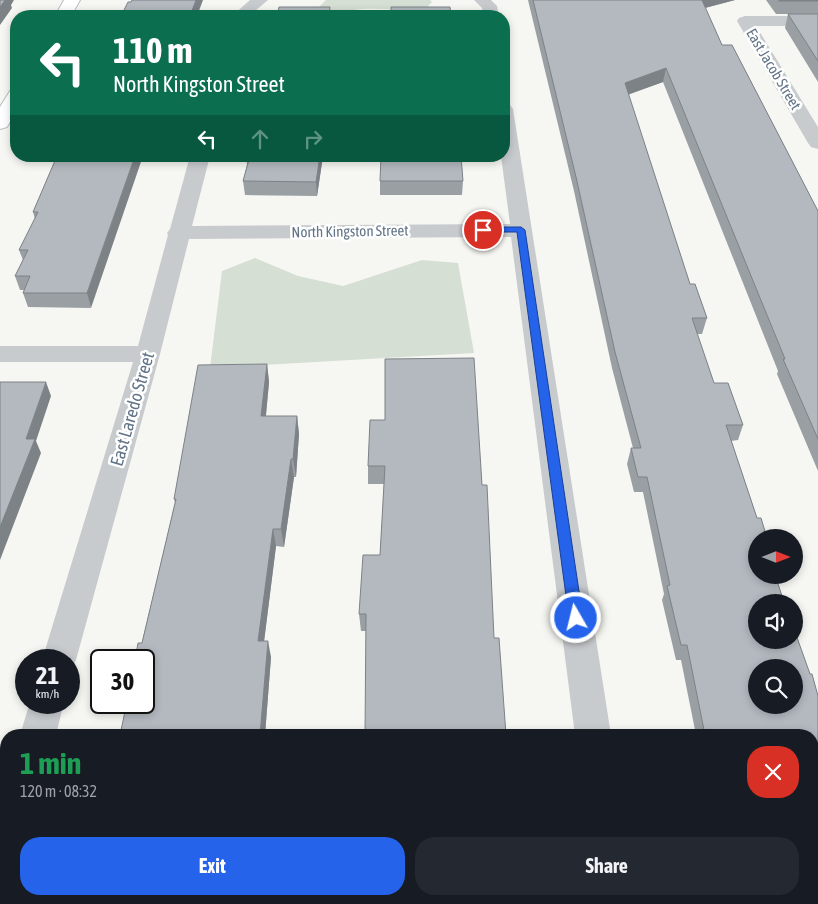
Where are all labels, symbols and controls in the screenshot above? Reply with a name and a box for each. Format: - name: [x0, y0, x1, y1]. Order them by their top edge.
- street label: East Jacob Street: [743, 25, 805, 113]
- icon: left: [30, 30, 95, 95]
- text: 110 m: [113, 30, 192, 70]
- text: North Kingston Street: [113, 71, 285, 97]
- icon: left: [193, 125, 221, 153]
- icon: ahead: [246, 125, 274, 153]
- icon: right: [299, 125, 327, 153]
- pin: [462, 209, 504, 251]
- icon: arrive: [469, 216, 497, 244]
- street label: North Kingston Street: [291, 221, 409, 241]
- street label: East Laredo Street: [106, 350, 158, 468]
- north arrow: [748, 529, 802, 584]
- map controls: [748, 529, 803, 714]
- position arrow: [549, 591, 601, 643]
- button: sound: [748, 594, 803, 649]
- speed limit sign: 30: [90, 649, 155, 714]
- button: search: [748, 659, 803, 714]
- text: 21: [36, 661, 59, 689]
- text: km/h: [36, 687, 59, 701]
- text: 1 min: [20, 746, 81, 780]
- button: close: [747, 746, 799, 798]
- text: 120 m · 08:32: [20, 782, 97, 800]
- button: Exit: [20, 837, 405, 895]
- button: Share: [415, 837, 799, 895]

